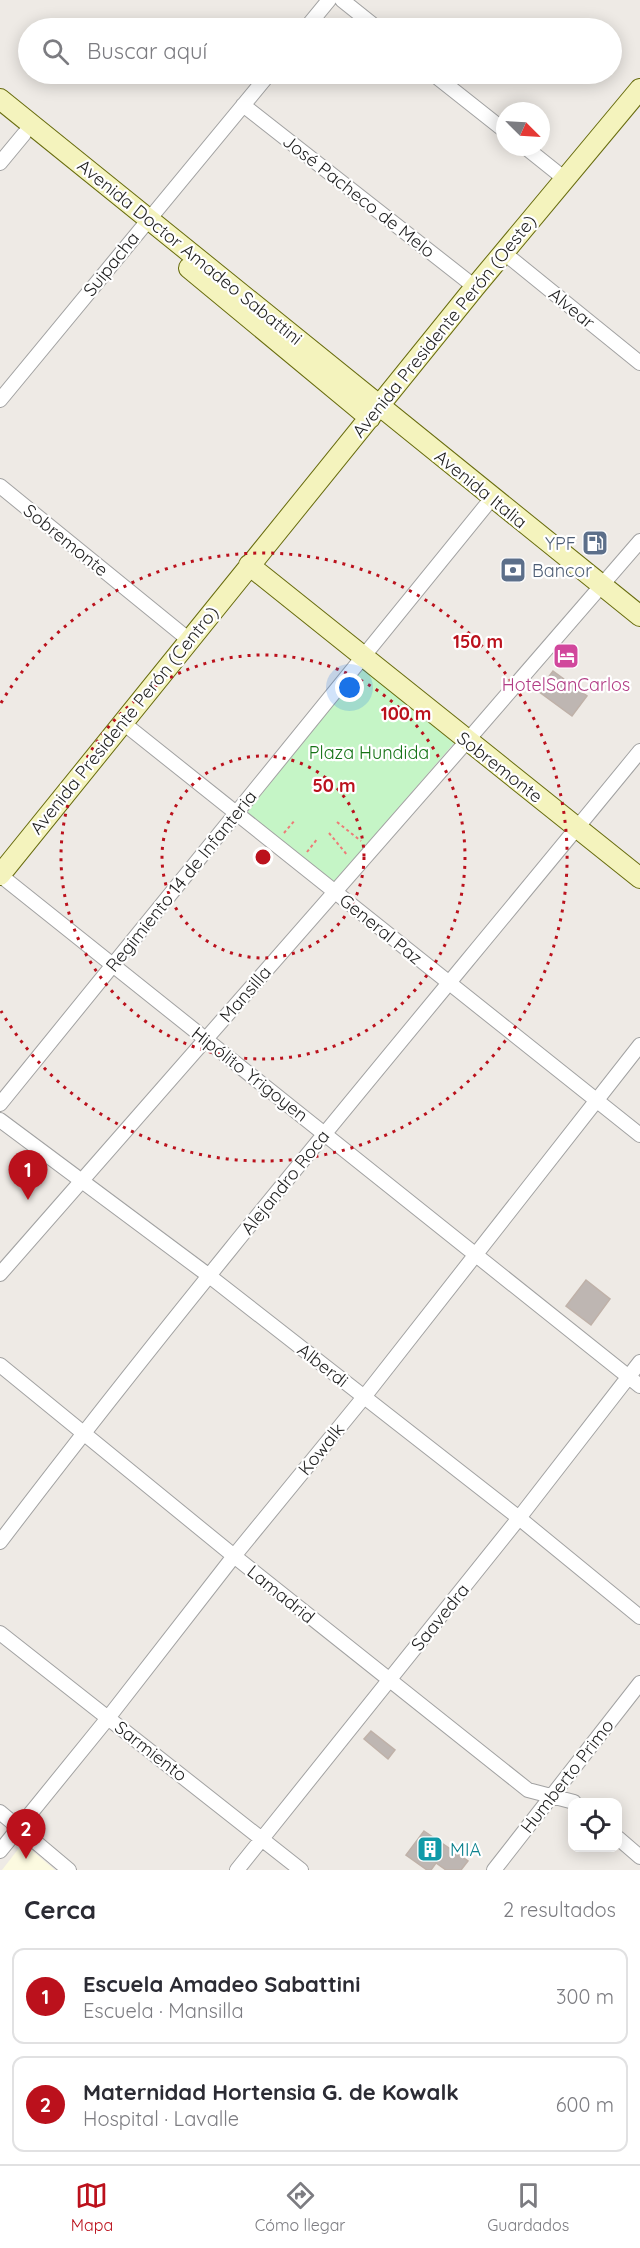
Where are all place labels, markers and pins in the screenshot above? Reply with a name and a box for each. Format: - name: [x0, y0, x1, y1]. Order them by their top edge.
- fuel station icon: YPF: [580, 528, 610, 558]
- place label: YPF: [545, 532, 576, 555]
- bank icon: Bancor: [498, 555, 528, 585]
- place label: Bancor: [532, 559, 592, 582]
- hotel icon: HotelSanCarlos: [551, 641, 581, 671]
- place label: HotelSanCarlos: [502, 673, 630, 696]
- centre of rings: [253, 847, 273, 867]
- pin: 1: [9, 1150, 48, 1200]
- pin: 2: [6, 1810, 46, 1859]
- building icon: MIA: [415, 1834, 445, 1864]
- place label: MIA: [450, 1838, 481, 1861]

